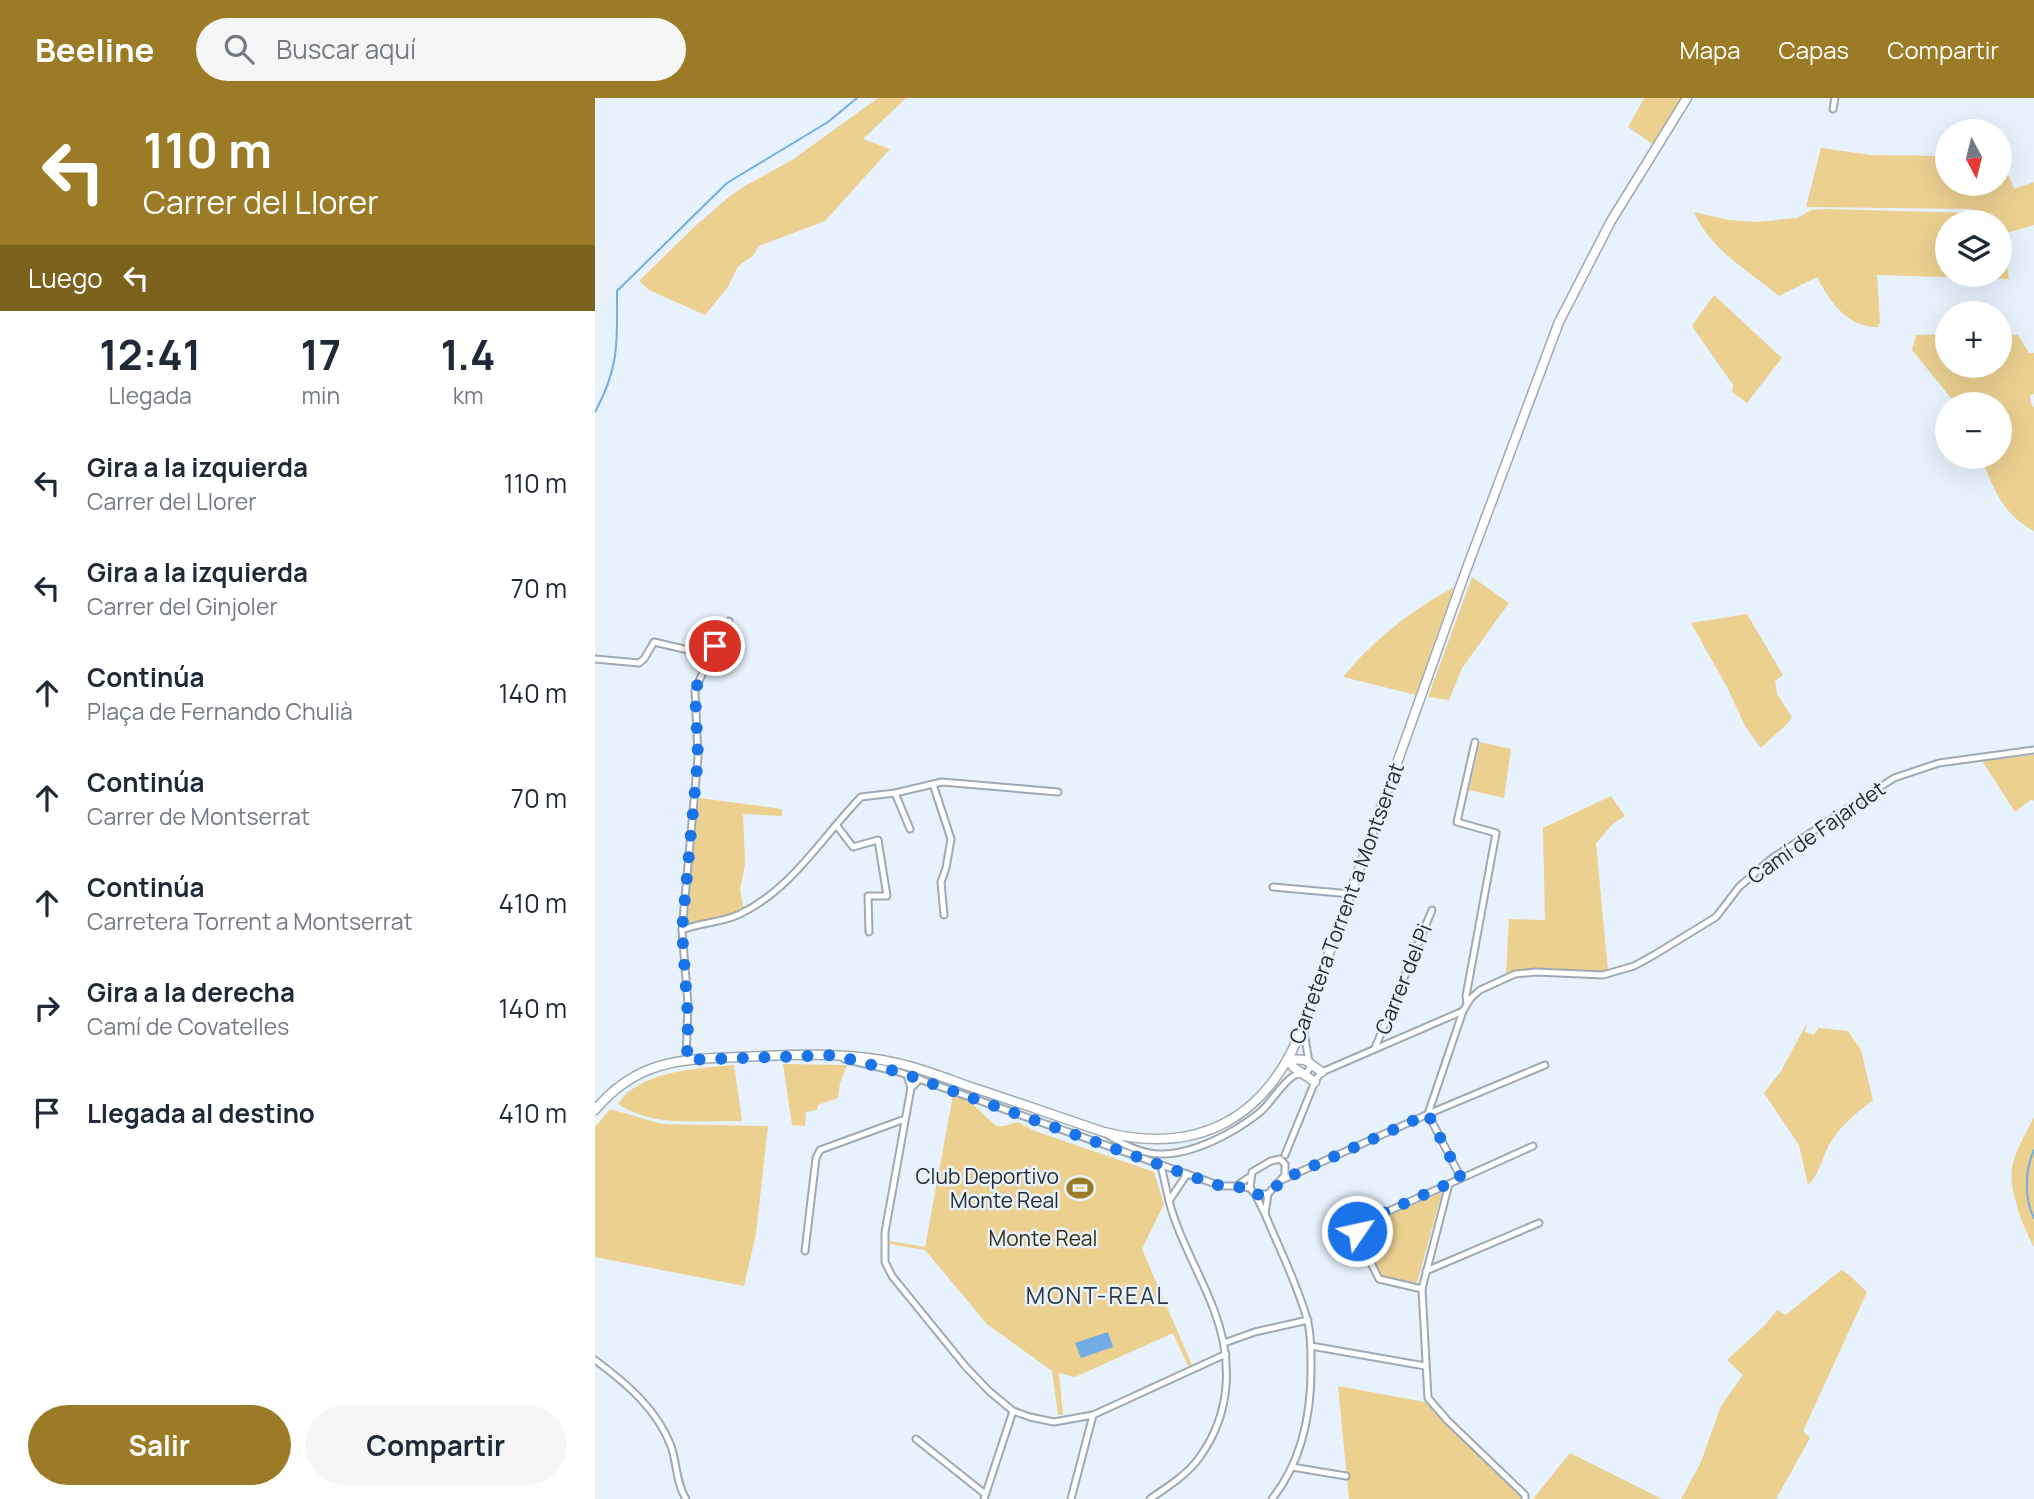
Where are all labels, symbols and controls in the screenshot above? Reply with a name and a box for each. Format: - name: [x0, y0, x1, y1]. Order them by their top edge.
- search box: [196, 18, 686, 81]
- text: Beeline: [35, 27, 154, 72]
- icon: search: [220, 30, 258, 68]
- text: Buscar aquí: [276, 31, 416, 67]
- text: Mapa: [1680, 33, 1741, 66]
- text: Capas: [1779, 33, 1849, 66]
- text: Compartir: [1887, 33, 1999, 66]
- text: 110 m: [143, 116, 272, 183]
- north arrow: [1935, 119, 2013, 196]
- map controls: [1935, 119, 2012, 469]
- icon: left: [28, 126, 119, 217]
- text: Carrer del Llorer: [143, 180, 379, 224]
- button: layers: [1935, 210, 2012, 287]
- icon: left: [117, 259, 155, 297]
- text: Luego: [28, 260, 103, 296]
- button: +: [1935, 301, 2012, 378]
- text: 12:41: [99, 325, 201, 383]
- text: 17: [300, 325, 341, 383]
- text: 1.4: [441, 325, 496, 383]
- text: Llegada: [109, 379, 192, 411]
- text: min: [302, 379, 340, 411]
- text: km: [453, 379, 484, 411]
- button: −: [1935, 392, 2012, 469]
- text: Gira a la izquierda: [87, 449, 308, 485]
- icon: left: [28, 464, 66, 502]
- text: 110 m: [504, 465, 567, 501]
- text: Carrer del Llorer: [87, 485, 256, 517]
- text: Gira a la izquierda: [87, 554, 308, 590]
- icon: left: [28, 569, 66, 607]
- text: 70 m: [511, 570, 567, 606]
- text: Carrer del Ginjoler: [87, 590, 278, 622]
- pin: [685, 616, 745, 676]
- icon: arrive: [696, 627, 734, 665]
- text: Continúa: [87, 659, 205, 695]
- icon: ahead: [28, 674, 66, 712]
- text: 140 m: [498, 675, 567, 711]
- text: Plaça de Fernando Chulià: [87, 695, 353, 727]
- street label: Carretera Torrent a Montserrat: [1282, 759, 1410, 1047]
- text: Continúa: [87, 764, 205, 800]
- street label: Camí de Fajardet: [1742, 774, 1890, 890]
- icon: ahead: [28, 779, 66, 817]
- text: 70 m: [511, 780, 567, 816]
- text: Carrer de Montserrat: [87, 800, 310, 832]
- text: Continúa: [87, 869, 205, 905]
- icon: ahead: [28, 884, 66, 922]
- text: 410 m: [498, 885, 567, 921]
- text: Carretera Torrent a Montserrat: [87, 905, 413, 937]
- street label: Carrer del Pi: [1368, 919, 1438, 1039]
- text: Gira a la derecha: [87, 974, 295, 1010]
- icon: right: [28, 989, 66, 1027]
- text: 140 m: [498, 990, 567, 1026]
- text: Camí de Covatelles: [87, 1010, 289, 1042]
- icon: arrive: [28, 1094, 66, 1132]
- text: Llegada al destino: [87, 1095, 315, 1131]
- text: 410 m: [498, 1095, 567, 1131]
- place label: Club Deportivo Monte Real: [915, 1162, 1059, 1214]
- sports icon: Club Deportivo Monte Real: [1065, 1173, 1095, 1203]
- position arrow: [1320, 1194, 1394, 1268]
- park label: Monte Real: [989, 1224, 1097, 1252]
- district label: MONT-REAL: [1026, 1279, 1170, 1311]
- button: Salir: [28, 1405, 291, 1485]
- button: Compartir: [305, 1405, 567, 1485]

